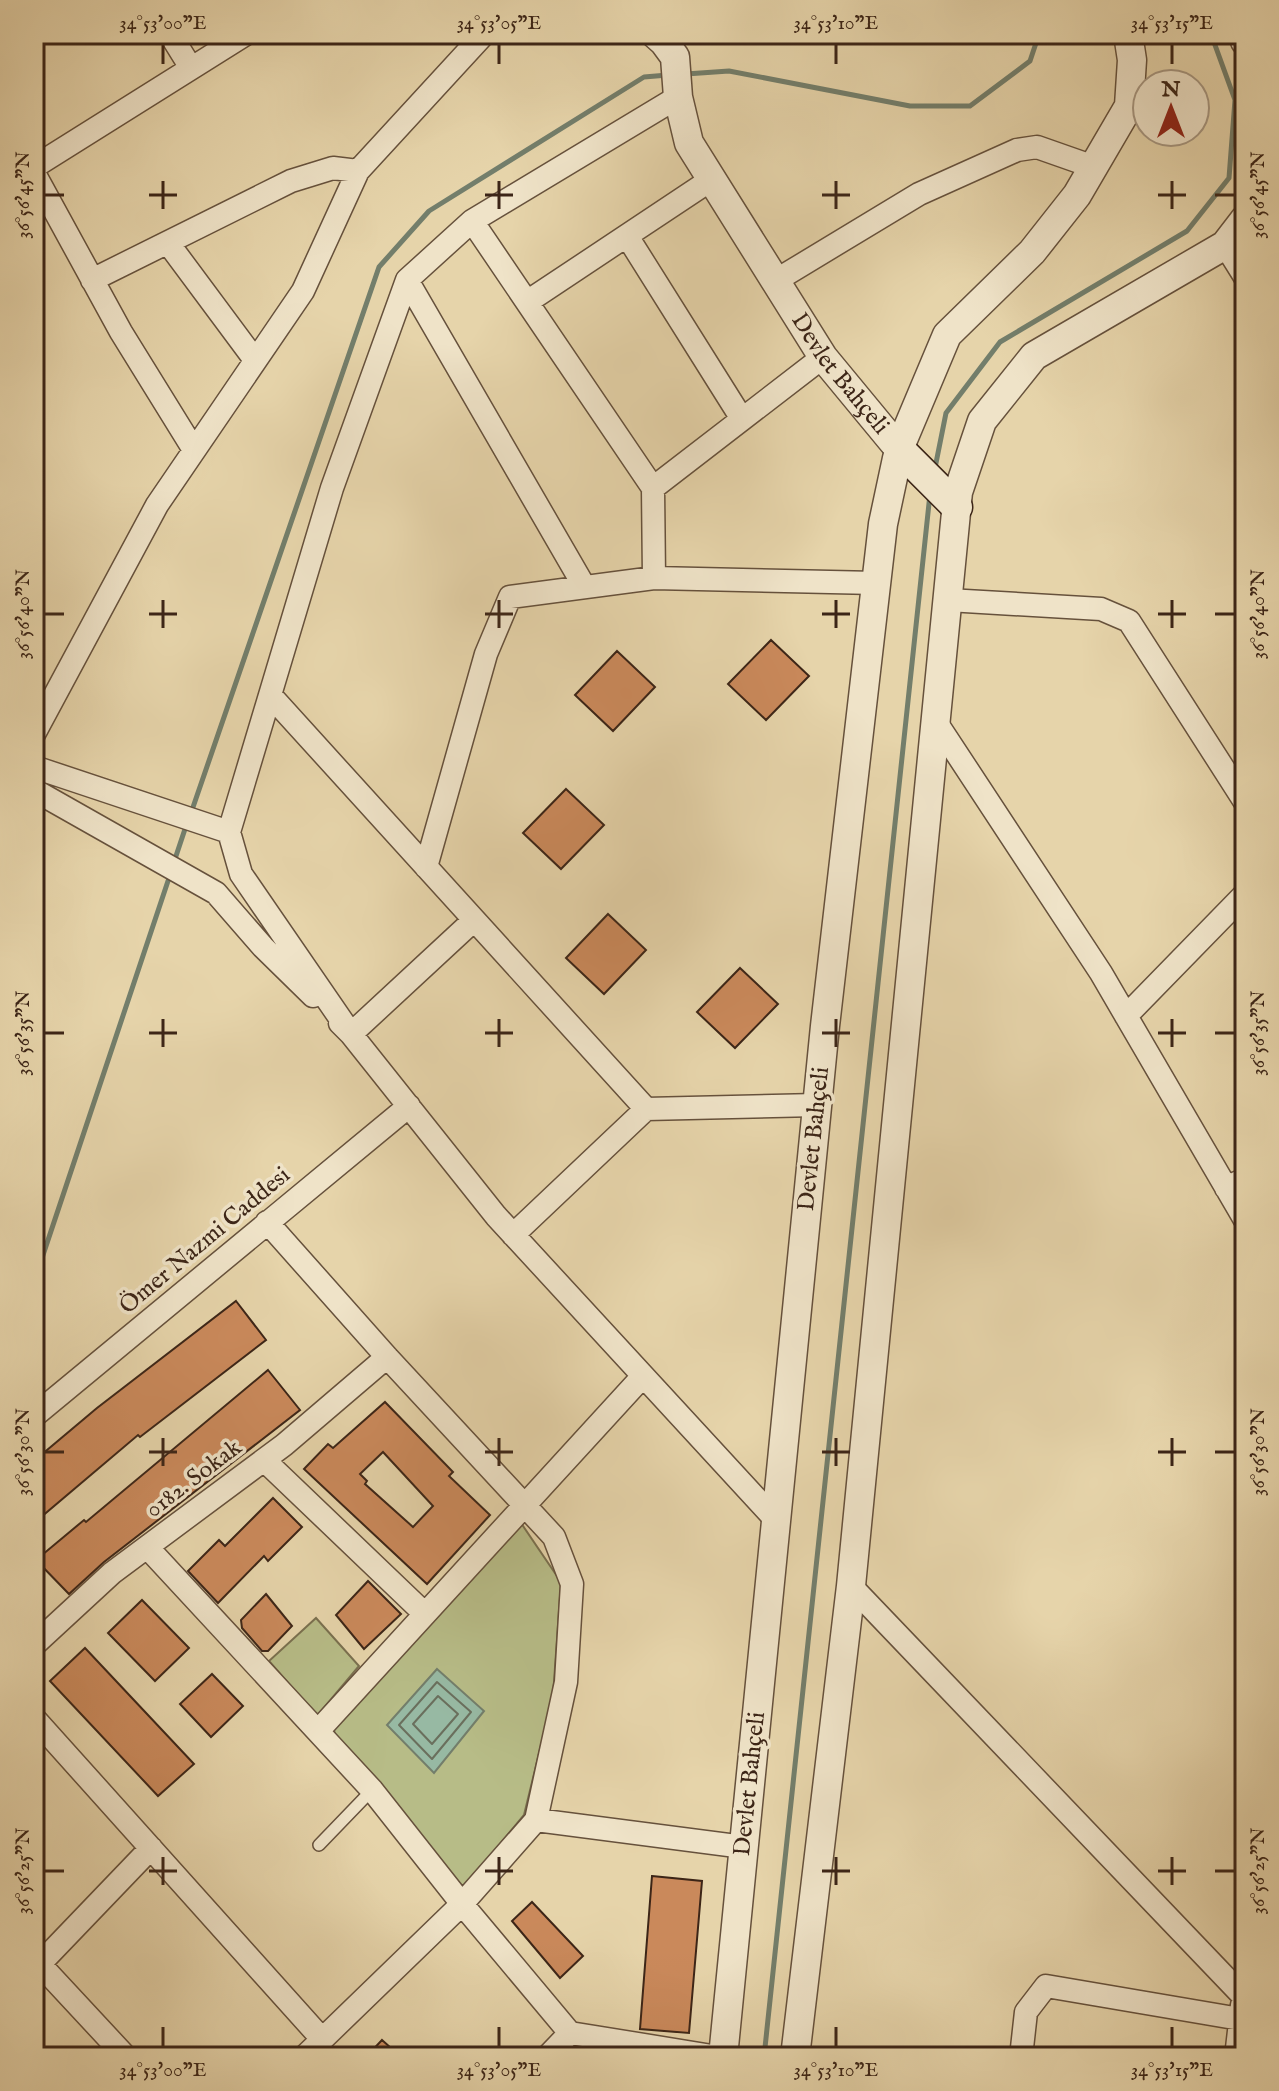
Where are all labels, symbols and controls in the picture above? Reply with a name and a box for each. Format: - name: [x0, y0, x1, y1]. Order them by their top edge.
- text: 34°53'00"E: [119, 11, 207, 36]
- text: 34°53'05"E: [457, 11, 541, 36]
- text: 34°53'10"E: [794, 11, 879, 36]
- text: 34°53'15"E: [1131, 11, 1213, 36]
- north arrow: [1131, 68, 1211, 148]
- text: N: [1160, 76, 1181, 104]
- text: 36°56'45"N: [11, 151, 36, 239]
- text: 36°56'45"N: [1246, 151, 1271, 239]
- street label: Devlet Bahçeli: [784, 307, 896, 441]
- text: 36°56'40"N: [11, 569, 36, 659]
- text: 36°56'40"N: [1246, 569, 1271, 659]
- text: 36°56'35"N: [11, 990, 36, 1076]
- text: 36°56'35"N: [1246, 990, 1271, 1076]
- street label: Devlet Bahçeli: [791, 1065, 837, 1213]
- street label: Ömer Nazmi Caddesi: [113, 1160, 297, 1322]
- text: 36°56'30"N: [11, 1408, 36, 1496]
- text: 36°56'30"N: [1246, 1408, 1271, 1496]
- street label: 0182. Sokak: [140, 1433, 249, 1525]
- street label: Devlet Bahçeli: [727, 1710, 773, 1858]
- text: 36°56'25"N: [11, 1827, 36, 1915]
- text: 36°56'25"N: [1246, 1827, 1271, 1915]
- text: 34°53'00"E: [119, 2058, 207, 2083]
- text: 34°53'05"E: [457, 2058, 541, 2083]
- text: 34°53'10"E: [794, 2058, 879, 2083]
- text: 34°53'15"E: [1131, 2058, 1213, 2083]

